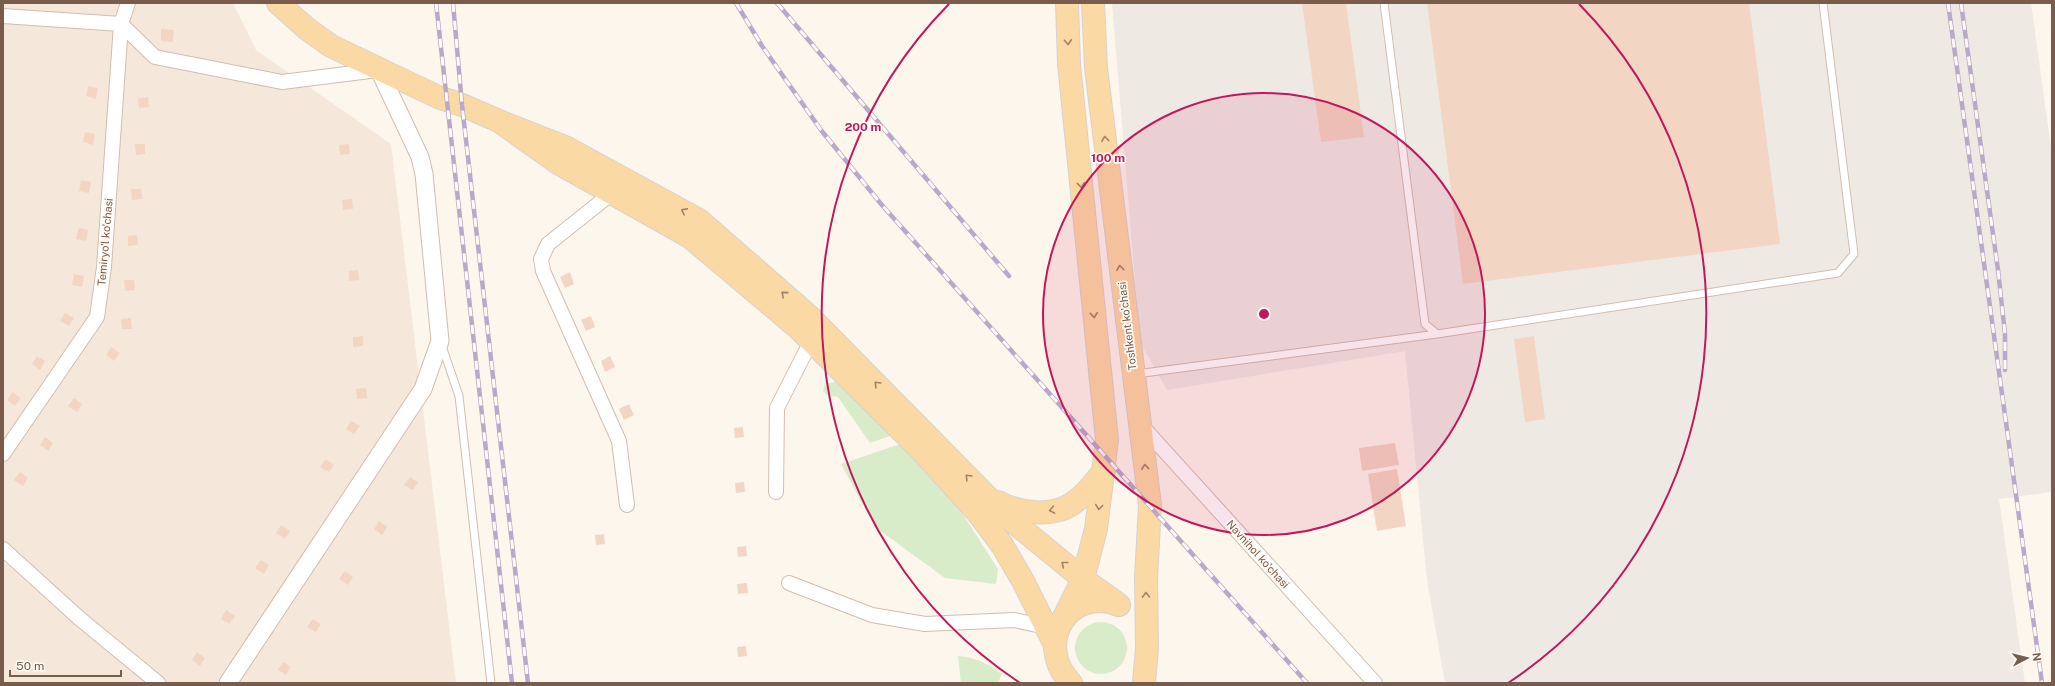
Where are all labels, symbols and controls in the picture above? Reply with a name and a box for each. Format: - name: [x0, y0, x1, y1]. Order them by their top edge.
- one-way arrow: [1064, 39, 1073, 45]
- text: 200 m: [845, 120, 881, 134]
- one-way arrow: [1100, 136, 1109, 142]
- text: 100 m: [1091, 151, 1125, 165]
- one-way arrow: [1077, 182, 1086, 188]
- street label: Temiryo'l ko'chasi: [95, 198, 115, 286]
- one-way arrow: [680, 209, 688, 216]
- one-way arrow: [1116, 265, 1125, 271]
- street label: Toshkent ko'chasi: [1116, 281, 1138, 371]
- one-way arrow: [781, 291, 788, 298]
- centre of rings: [1257, 307, 1271, 321]
- one-way arrow: [1090, 312, 1099, 318]
- one-way arrow: [874, 381, 882, 389]
- one-way arrow: [1141, 464, 1150, 470]
- one-way arrow: [965, 474, 973, 482]
- one-way arrow: [1095, 504, 1104, 510]
- one-way arrow: [1049, 505, 1055, 514]
- street label: Navnihol ko'chasi: [1224, 518, 1292, 590]
- one-way arrow: [1062, 561, 1069, 568]
- one-way arrow: [1142, 592, 1150, 598]
- north arrow: [2007, 638, 2047, 678]
- scale bar: [10, 652, 121, 678]
- text: N: [2030, 652, 2043, 662]
- text: 50 m: [16, 659, 44, 673]

